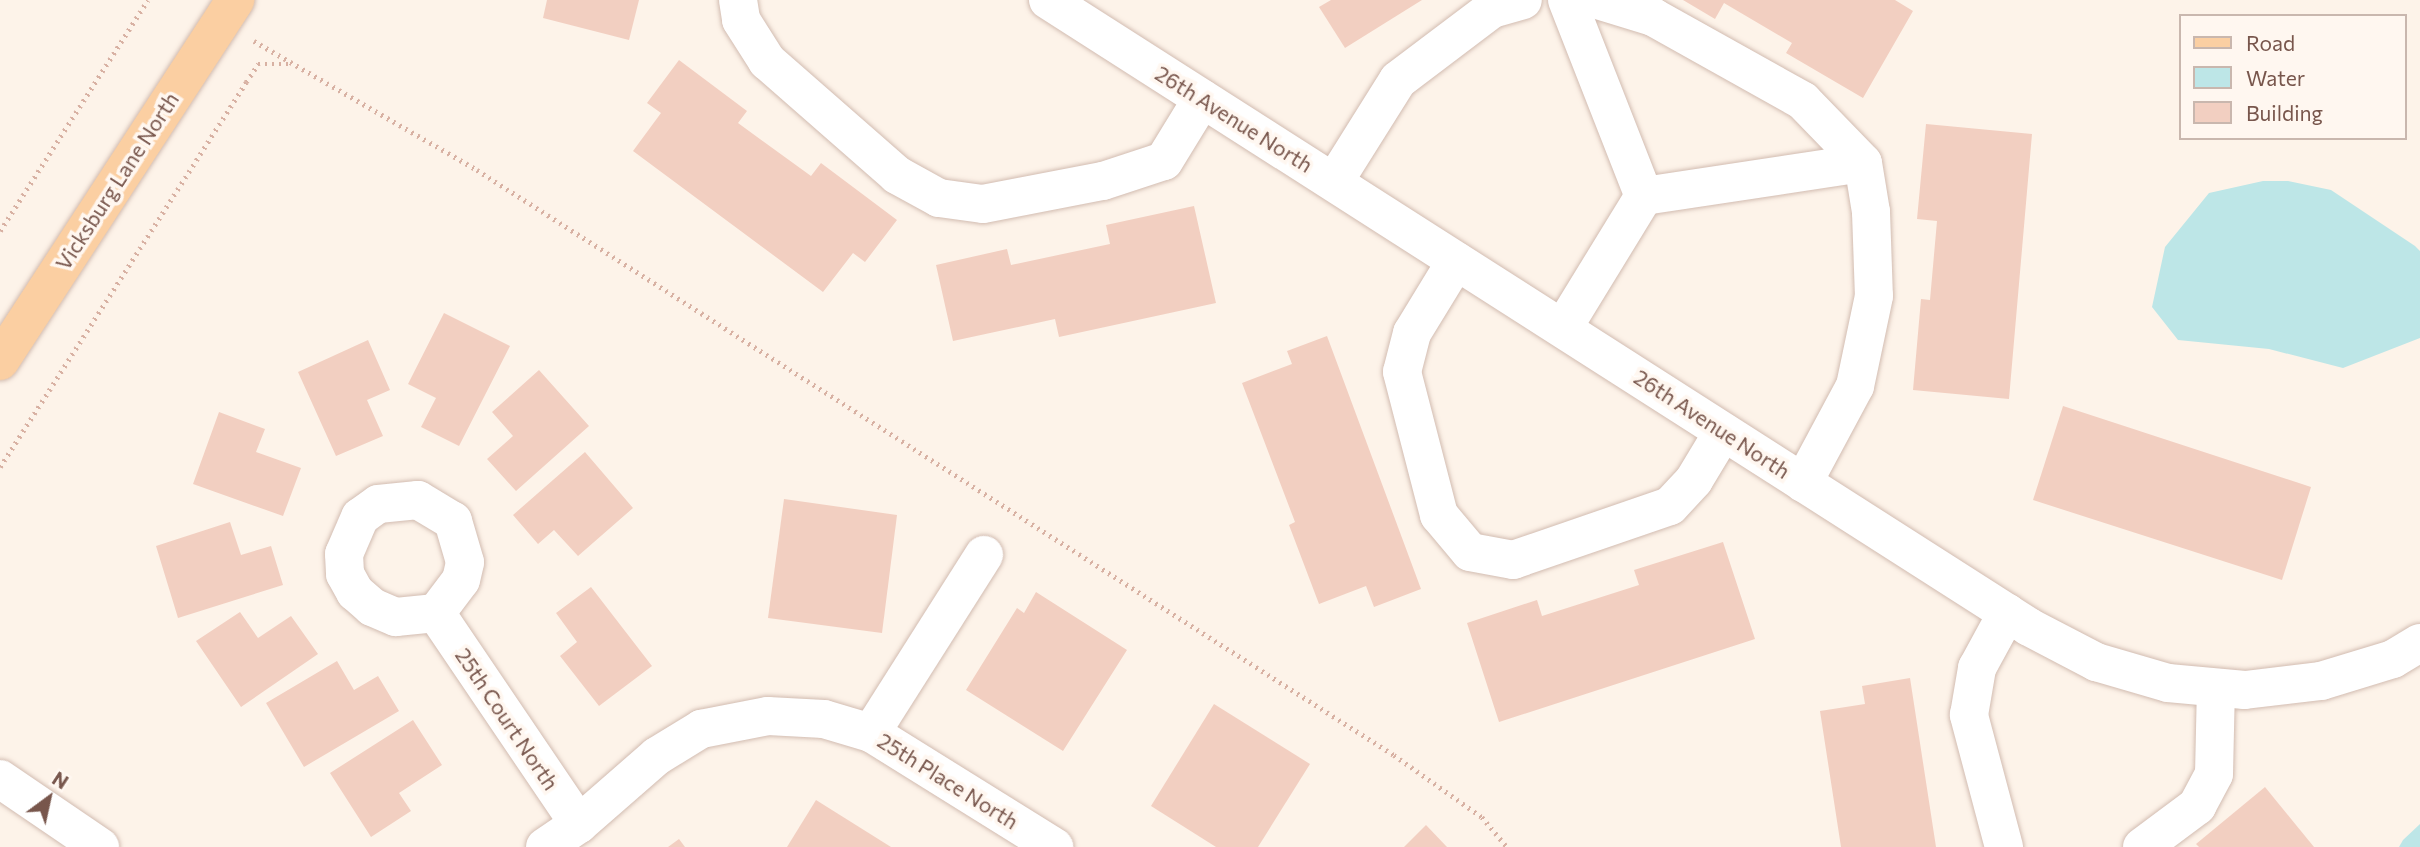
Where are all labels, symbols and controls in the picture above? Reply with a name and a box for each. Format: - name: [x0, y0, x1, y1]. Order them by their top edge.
- legend: [2178, 14, 2406, 140]
- text: Road: [2246, 30, 2295, 55]
- street label: 26th Avenue North: [1151, 61, 1317, 177]
- text: Water: [2246, 65, 2305, 90]
- street label: Vicksburg Lane North: [50, 87, 184, 275]
- text: Building: [2246, 100, 2323, 125]
- street label: 26th Avenue North: [1629, 364, 1795, 484]
- street label: 25th Court North: [450, 643, 564, 795]
- street label: 25th Place North: [873, 728, 1023, 834]
- north arrow: [14, 763, 84, 833]
- text: N: [48, 766, 73, 793]

